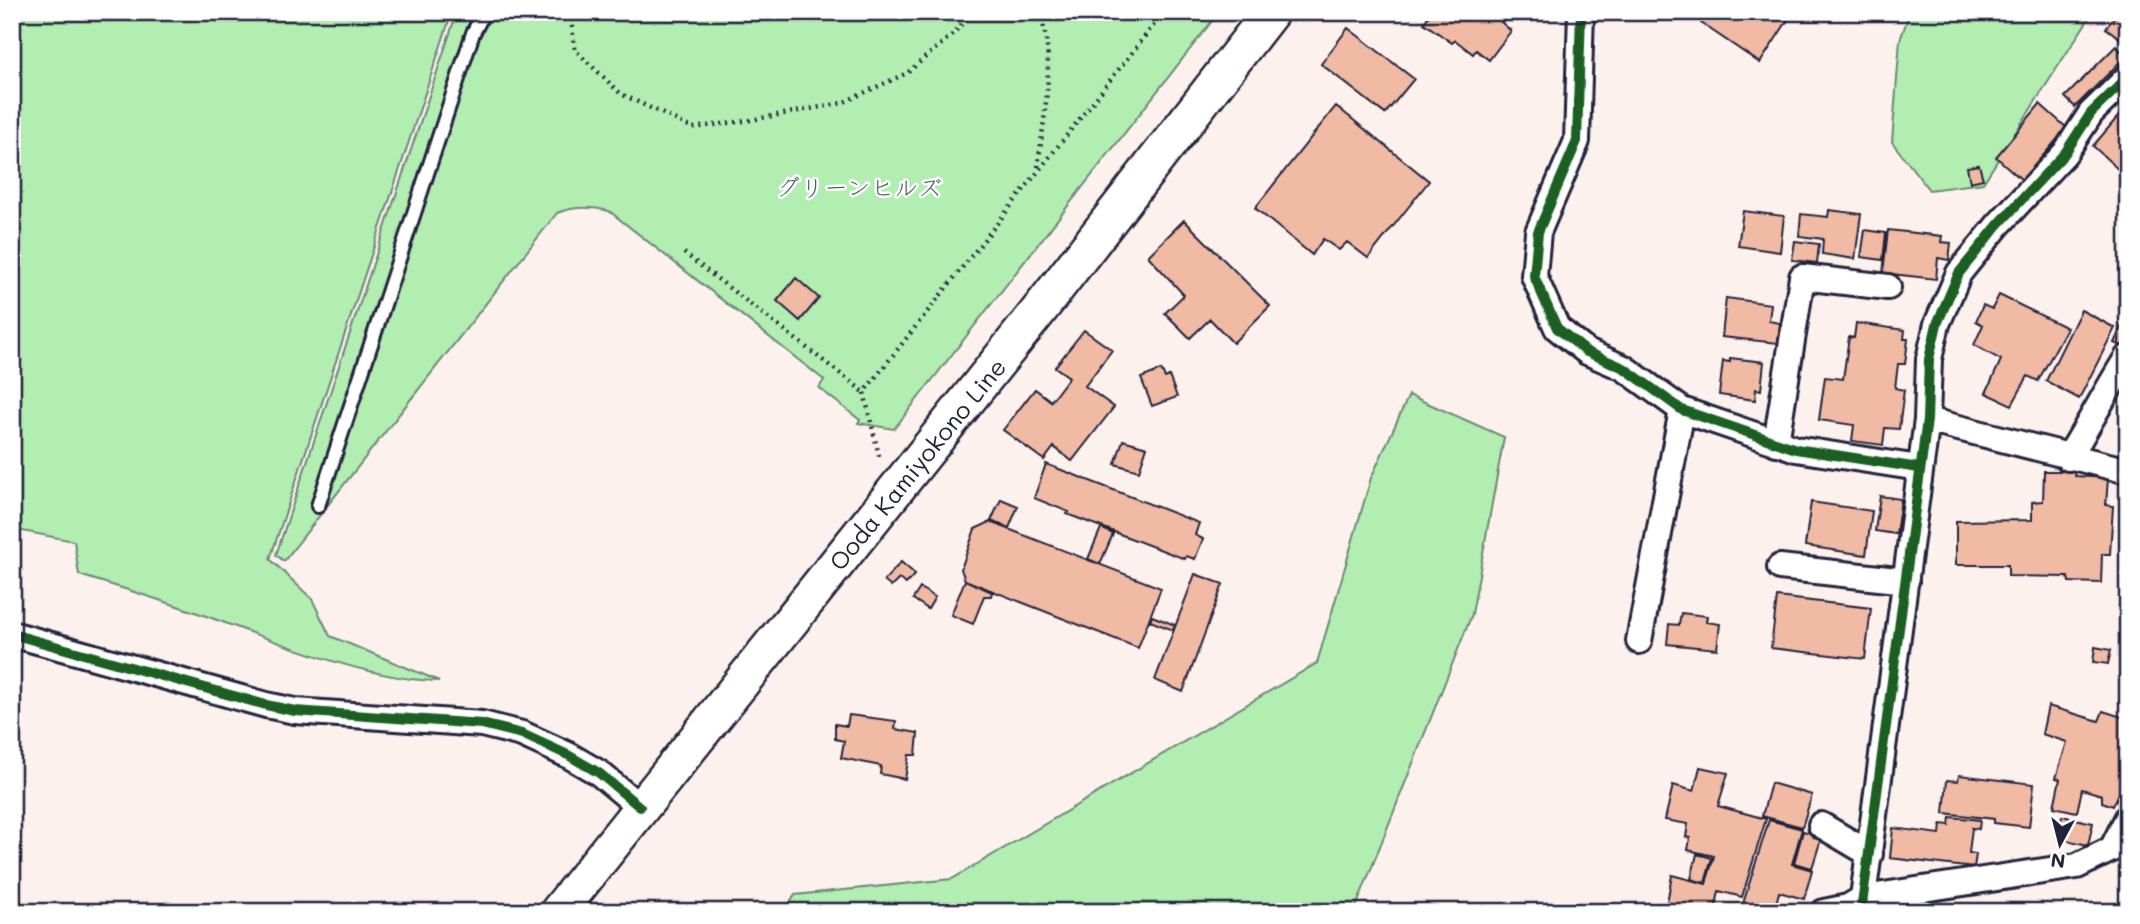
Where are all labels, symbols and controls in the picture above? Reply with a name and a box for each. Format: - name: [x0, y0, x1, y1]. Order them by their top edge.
- park label: グリーンヒルズ: [776, 171, 942, 202]
- street label: Ooda Kamiyokono Line: [822, 352, 1012, 576]
- north arrow: [2024, 808, 2094, 878]
- text: N: [2049, 848, 2067, 875]

